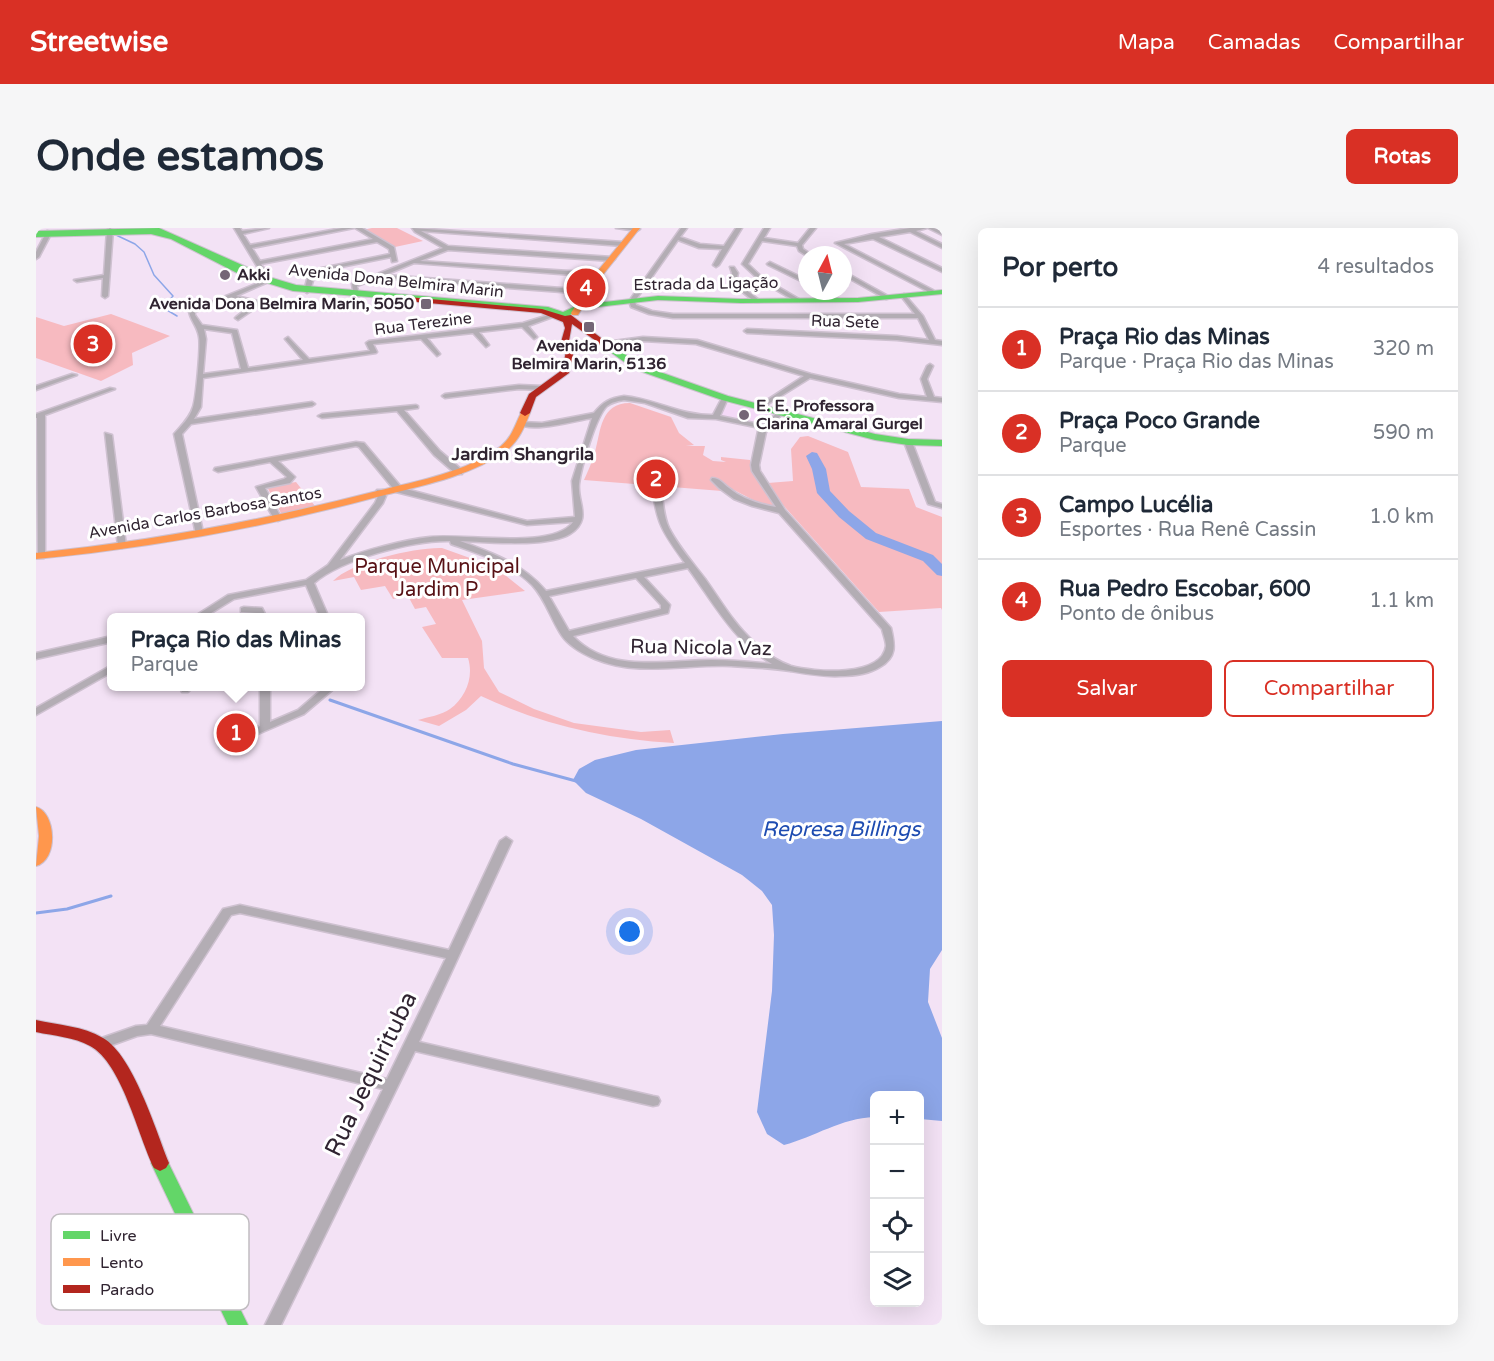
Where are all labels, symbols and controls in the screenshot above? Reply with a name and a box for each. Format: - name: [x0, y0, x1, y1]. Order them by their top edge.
- text: Streetwise: [30, 25, 168, 59]
- text: Mapa: [1118, 30, 1175, 55]
- text: Camadas: [1208, 30, 1300, 55]
- text: Compartilhar: [1333, 30, 1464, 55]
- button: Rotas: [1346, 129, 1458, 184]
- text: Onde estamos: [36, 131, 324, 182]
- north arrow: [798, 246, 852, 300]
- text: Por perto: [1002, 252, 1118, 283]
- text: 4 resultados: [1318, 255, 1434, 279]
- street label: Avenida Dona Belmira Marin: [287, 260, 505, 302]
- place label: Akki: [237, 265, 270, 285]
- pin: 4: [566, 266, 606, 310]
- marker: Akki: [218, 268, 232, 282]
- street label: Estrada da Ligação: [633, 273, 779, 295]
- place label: Avenida Dona Belmira Marin, 5050: [149, 294, 414, 314]
- marker: Avenida Dona Belmira Marin, 5050: [419, 297, 433, 311]
- street label: Rua Terezine: [373, 308, 473, 340]
- street label: Rua Sete: [811, 311, 879, 333]
- marker: Avenida Dona Belmira Marin, 5136: [582, 320, 596, 334]
- pin: 3: [74, 322, 112, 366]
- text: Praça Rio das Minas: [1059, 324, 1270, 350]
- place label: Avenida Dona Belmira Marin, 5136: [512, 336, 666, 374]
- text: 1: [1015, 337, 1028, 361]
- text: 320 m: [1373, 337, 1434, 361]
- text: Parque · Praça Rio das Minas: [1059, 350, 1334, 374]
- place label: E. E. Professora Clarina Amaral Gurgel: [756, 396, 923, 434]
- marker: E. E. Professora Clarina Amaral Gurgel: [737, 408, 751, 422]
- text: Praça Poco Grande: [1059, 408, 1260, 434]
- text: 2: [1015, 421, 1028, 445]
- text: 590 m: [1373, 421, 1434, 445]
- text: Parque: [1059, 434, 1127, 458]
- district label: Jardim Shangrila: [451, 443, 594, 465]
- pin: 2: [636, 456, 676, 502]
- street label: Avenida Carlos Barbosa Santos: [87, 483, 323, 543]
- text: Campo Lucélia: [1059, 492, 1213, 518]
- text: 3: [1015, 505, 1028, 529]
- text: 1.0 km: [1369, 505, 1434, 529]
- text: Esportes · Rua Renê Cassin: [1059, 518, 1316, 542]
- park label: Parque Municipal Jardim P: [354, 555, 520, 602]
- text: Rua Pedro Escobar, 600: [1059, 576, 1311, 602]
- text: 4: [1015, 589, 1028, 613]
- text: 1.1 km: [1369, 589, 1434, 613]
- text: Ponto de ônibus: [1059, 602, 1214, 626]
- popup: [107, 613, 365, 691]
- text: Praça Rio das Minas: [131, 627, 341, 653]
- street label: Rua Nicola Vaz: [630, 635, 772, 661]
- text: Parque: [131, 653, 198, 677]
- button: Salvar: [1002, 660, 1212, 717]
- button: Compartilhar: [1224, 660, 1434, 717]
- pin: 1: [216, 710, 256, 756]
- water label: Represa Billings: [762, 817, 922, 842]
- your location: [615, 917, 644, 946]
- street label: Rua Jequirituba: [319, 987, 423, 1161]
- map controls: [870, 1091, 924, 1307]
- button: +: [870, 1091, 924, 1145]
- button: −: [870, 1145, 924, 1199]
- button: locate: [870, 1199, 924, 1253]
- legend: [51, 1214, 249, 1310]
- text: Livre: [100, 1226, 137, 1246]
- text: Lento: [100, 1253, 144, 1273]
- button: layers: [870, 1253, 924, 1307]
- text: Parado: [100, 1280, 154, 1300]

